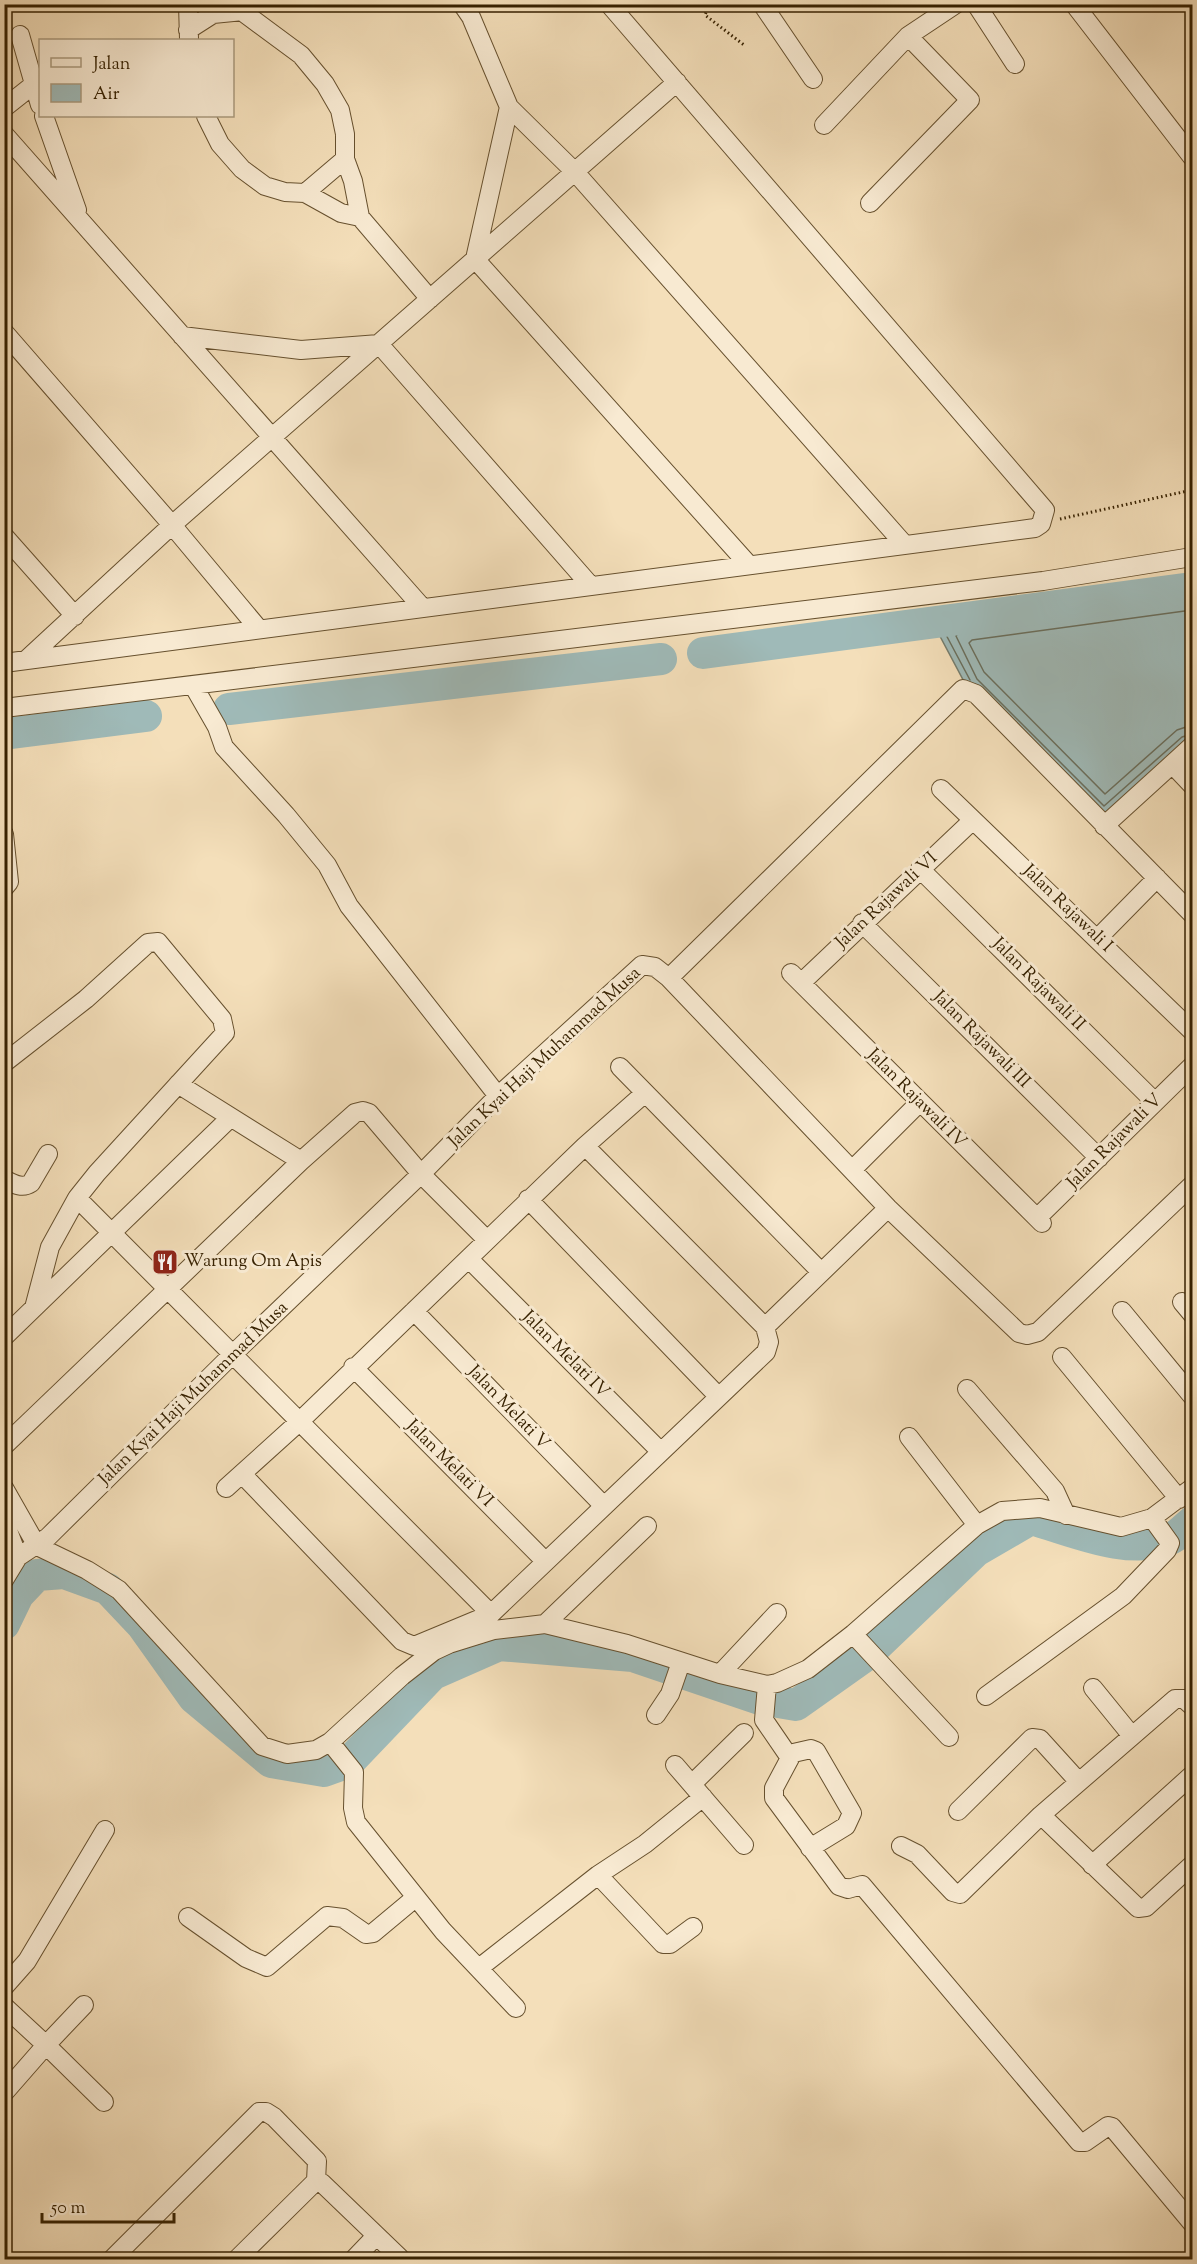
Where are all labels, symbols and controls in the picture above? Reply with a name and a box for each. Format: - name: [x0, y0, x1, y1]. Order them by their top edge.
- legend: [39, 39, 234, 117]
- text: Jalan: [92, 52, 131, 78]
- text: Air: [93, 82, 120, 108]
- street label: Jalan Rajawali VI: [829, 847, 944, 956]
- street label: Jalan Rajawali I: [1015, 858, 1118, 959]
- street label: Jalan Rajawali II: [985, 932, 1091, 1038]
- street label: Jalan Kyai Haji Muhammad Musa: [442, 961, 647, 1155]
- street label: Jalan Rajawali III: [926, 985, 1036, 1095]
- street label: Jalan Rajawali IV: [860, 1043, 972, 1155]
- street label: Jalan Rajawali V: [1061, 1088, 1169, 1196]
- restaurant icon: Warung Om Apis: [150, 1247, 180, 1277]
- place label: Warung Om Apis: [184, 1249, 322, 1275]
- street label: Jalan Kyai Haji Muhammad Musa: [92, 1296, 295, 1493]
- street label: Jalan Melati IV: [515, 1305, 615, 1405]
- street label: Jalan Melati V: [460, 1359, 555, 1456]
- street label: Jalan Melati VI: [399, 1414, 499, 1514]
- scale bar: [42, 2186, 174, 2224]
- text: 50 m: [50, 2196, 86, 2222]

